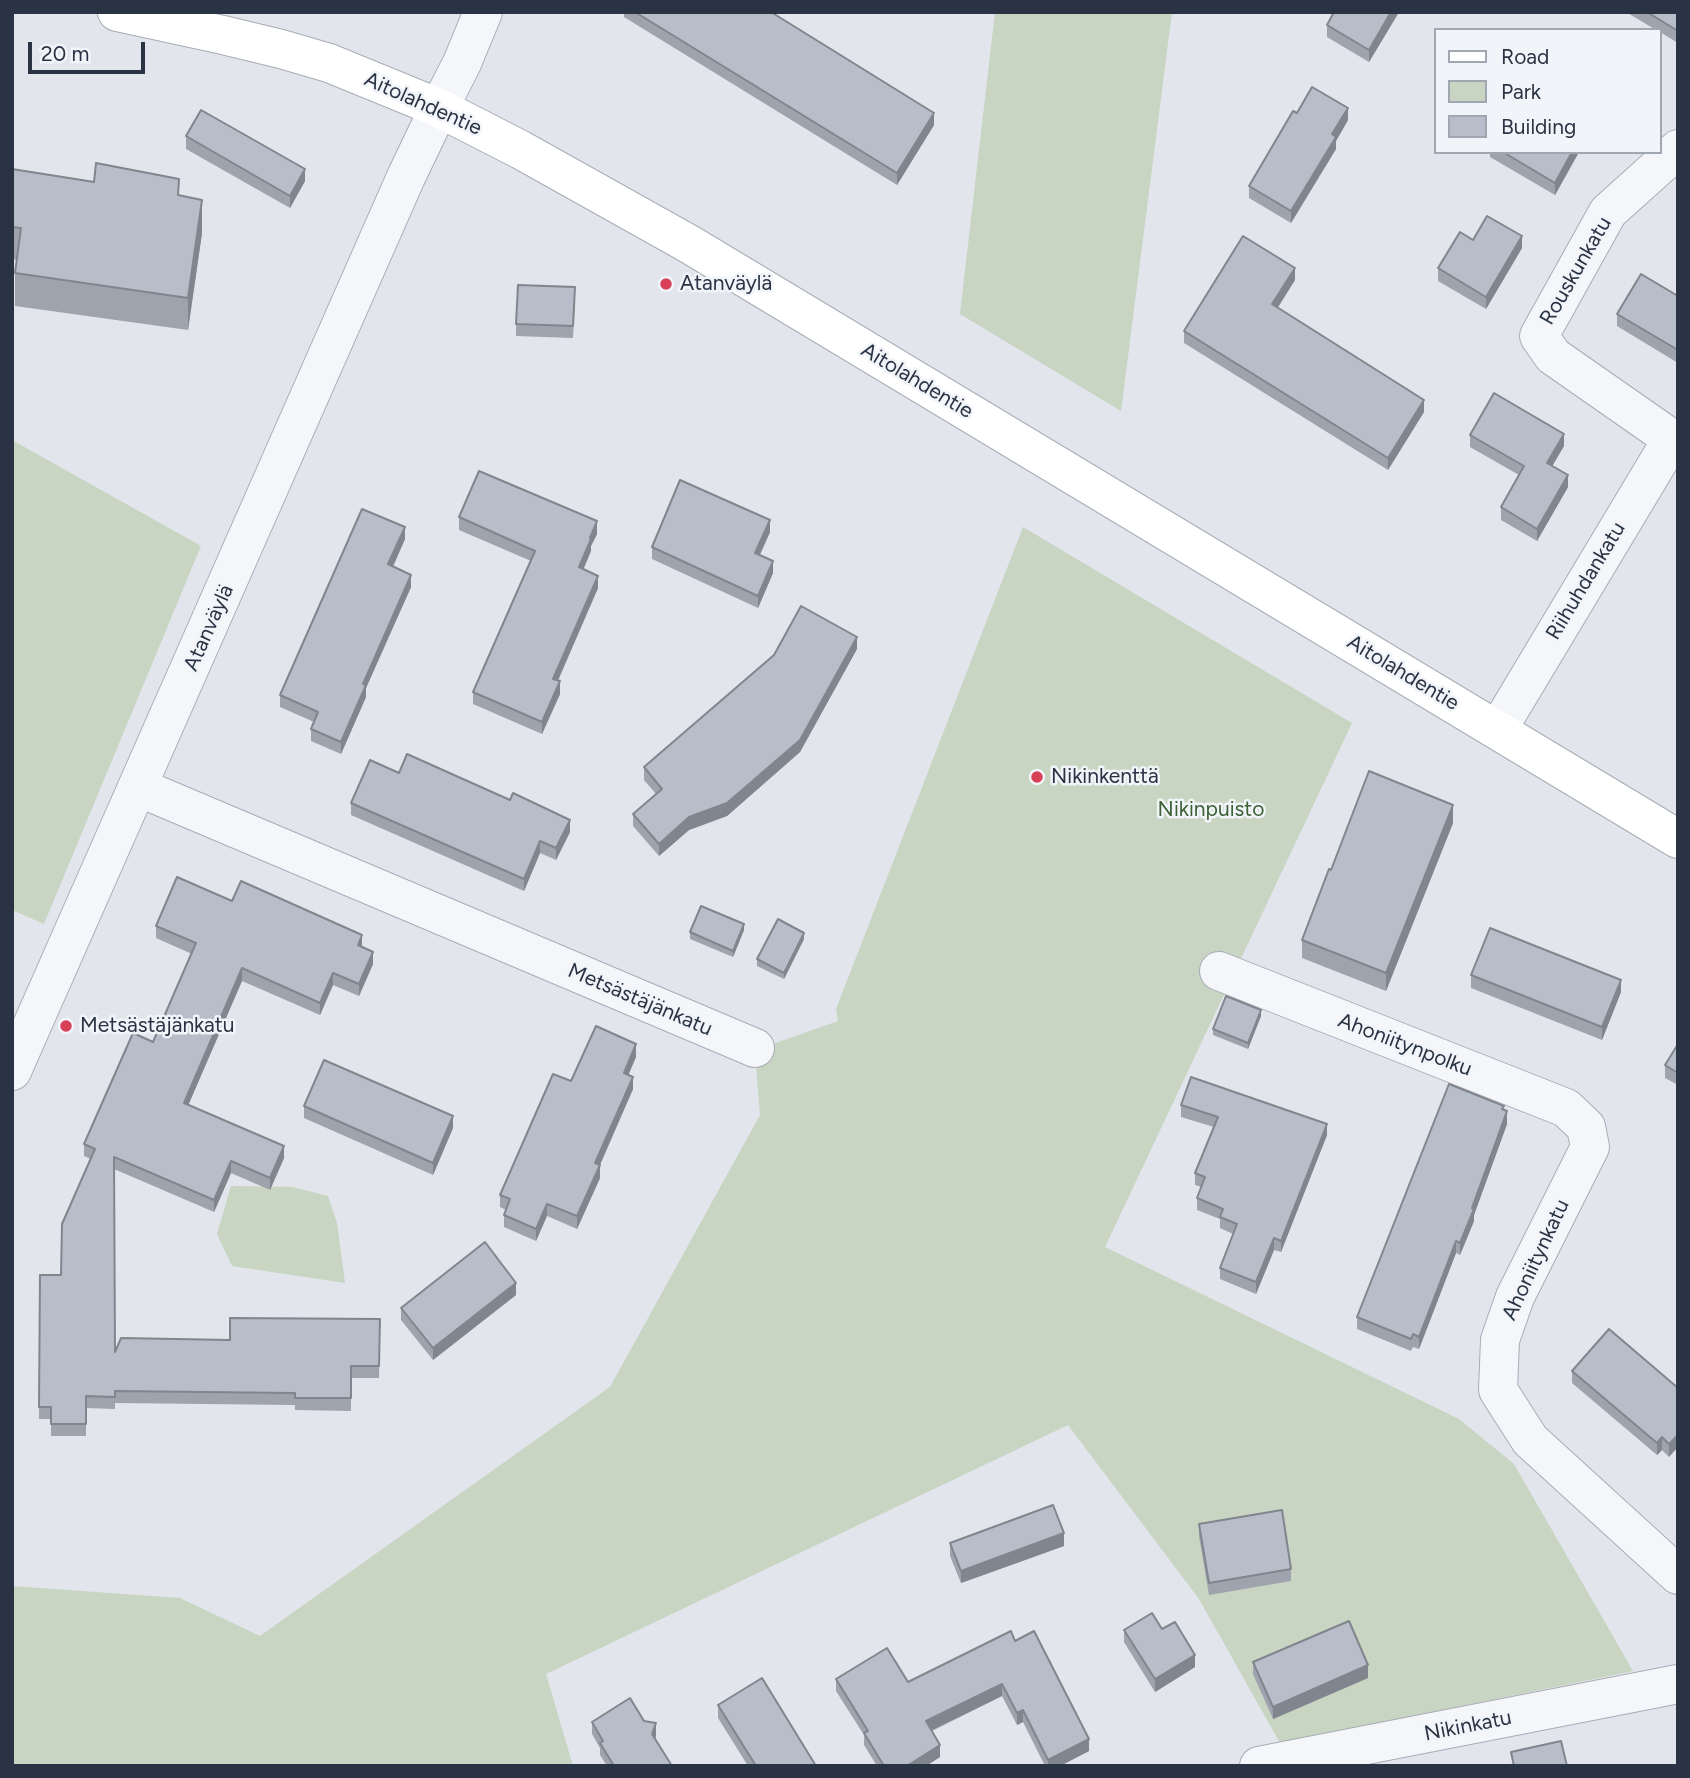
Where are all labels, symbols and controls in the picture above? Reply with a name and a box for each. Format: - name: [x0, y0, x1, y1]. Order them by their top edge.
- scale bar: [32, 28, 149, 72]
- legend: [1434, 28, 1662, 154]
- text: 20 m: [41, 41, 89, 66]
- text: Road: [1501, 44, 1549, 69]
- street label: Aitolahdentie: [360, 67, 486, 141]
- text: Park: [1501, 79, 1541, 104]
- text: Building: [1501, 114, 1576, 139]
- street label: Rouskunkatu: [1535, 212, 1617, 330]
- place label: Atanväylä: [680, 271, 772, 297]
- marker: Atanväylä: [658, 276, 674, 292]
- street label: Aitolahdentie: [857, 338, 977, 424]
- street label: Riihuhdankatu: [1541, 517, 1631, 645]
- street label: Atanväylä: [179, 581, 239, 675]
- street label: Aitolahdentie: [1343, 630, 1463, 716]
- place label: Nikinkenttä: [1051, 764, 1159, 790]
- marker: Nikinkenttä: [1029, 769, 1045, 785]
- park label: Nikinpuisto: [1158, 797, 1264, 823]
- street label: Metsästäjänkatu: [564, 958, 716, 1042]
- street label: Ahoniitynpolku: [1334, 1008, 1476, 1082]
- place label: Metsästäjänkatu: [80, 1013, 234, 1039]
- marker: Metsästäjänkatu: [58, 1018, 74, 1034]
- street label: Ahoniitynkatu: [1497, 1195, 1575, 1325]
- street label: Nikinkatu: [1422, 1705, 1514, 1747]

